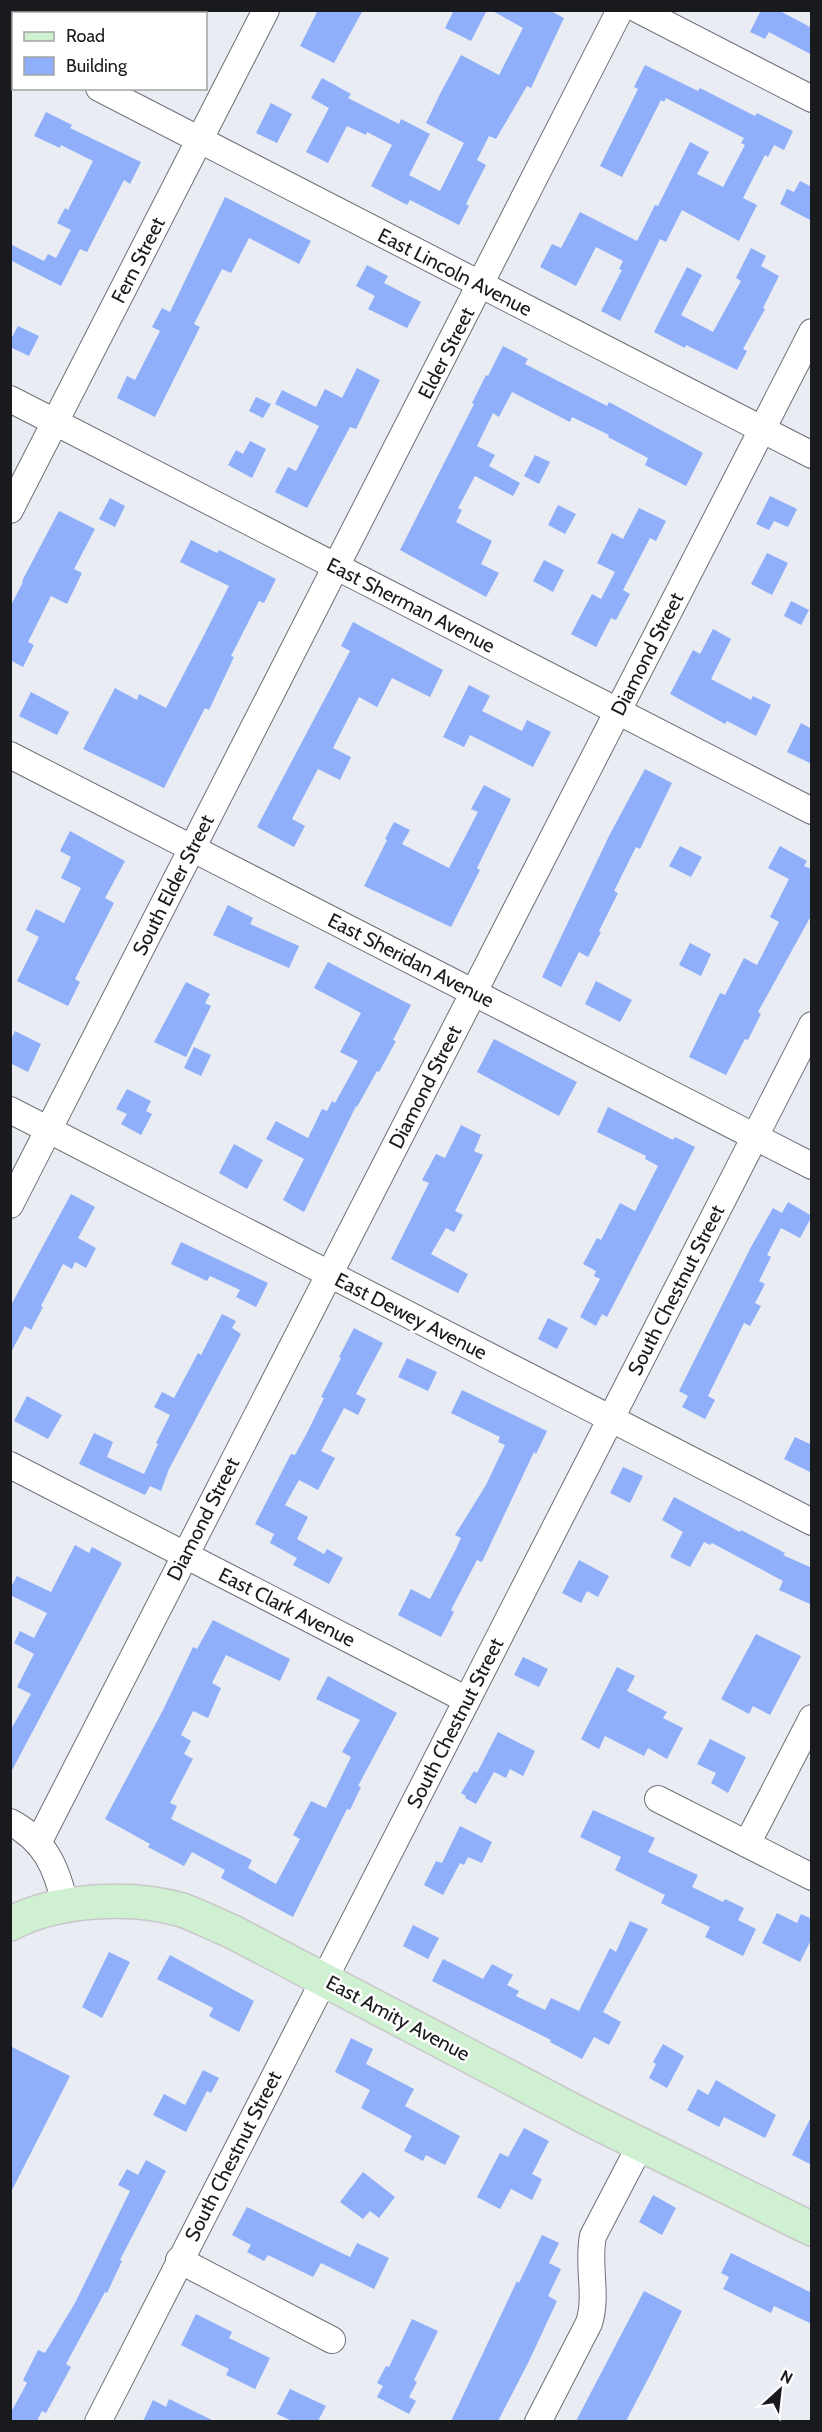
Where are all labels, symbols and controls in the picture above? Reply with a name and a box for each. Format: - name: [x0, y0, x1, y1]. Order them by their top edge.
- legend: [12, 12, 207, 90]
- text: Road: [66, 25, 105, 47]
- text: Building: [66, 55, 128, 77]
- street label: Fern Street: [106, 213, 170, 307]
- street label: East Lincoln Avenue: [374, 223, 536, 321]
- street label: Elder Street: [413, 303, 479, 403]
- street label: East Sherman Avenue: [323, 552, 499, 658]
- street label: Diamond Street: [606, 588, 688, 720]
- street label: South Elder Street: [127, 810, 219, 959]
- street label: East Sheridan Avenue: [324, 908, 498, 1012]
- street label: Diamond Street: [384, 1021, 466, 1153]
- street label: South Chestnut Street: [623, 1201, 729, 1379]
- street label: East Dewey Avenue: [331, 1267, 491, 1365]
- street label: Diamond Street: [162, 1453, 244, 1585]
- street label: East Clark Avenue: [215, 1562, 359, 1652]
- street label: South Chestnut Street: [402, 1634, 508, 1812]
- street label: East Amity Avenue: [322, 1970, 474, 2066]
- street label: South Chestnut Street: [180, 2067, 286, 2245]
- north arrow: [750, 2360, 810, 2420]
- text: N: [777, 2366, 796, 2388]

